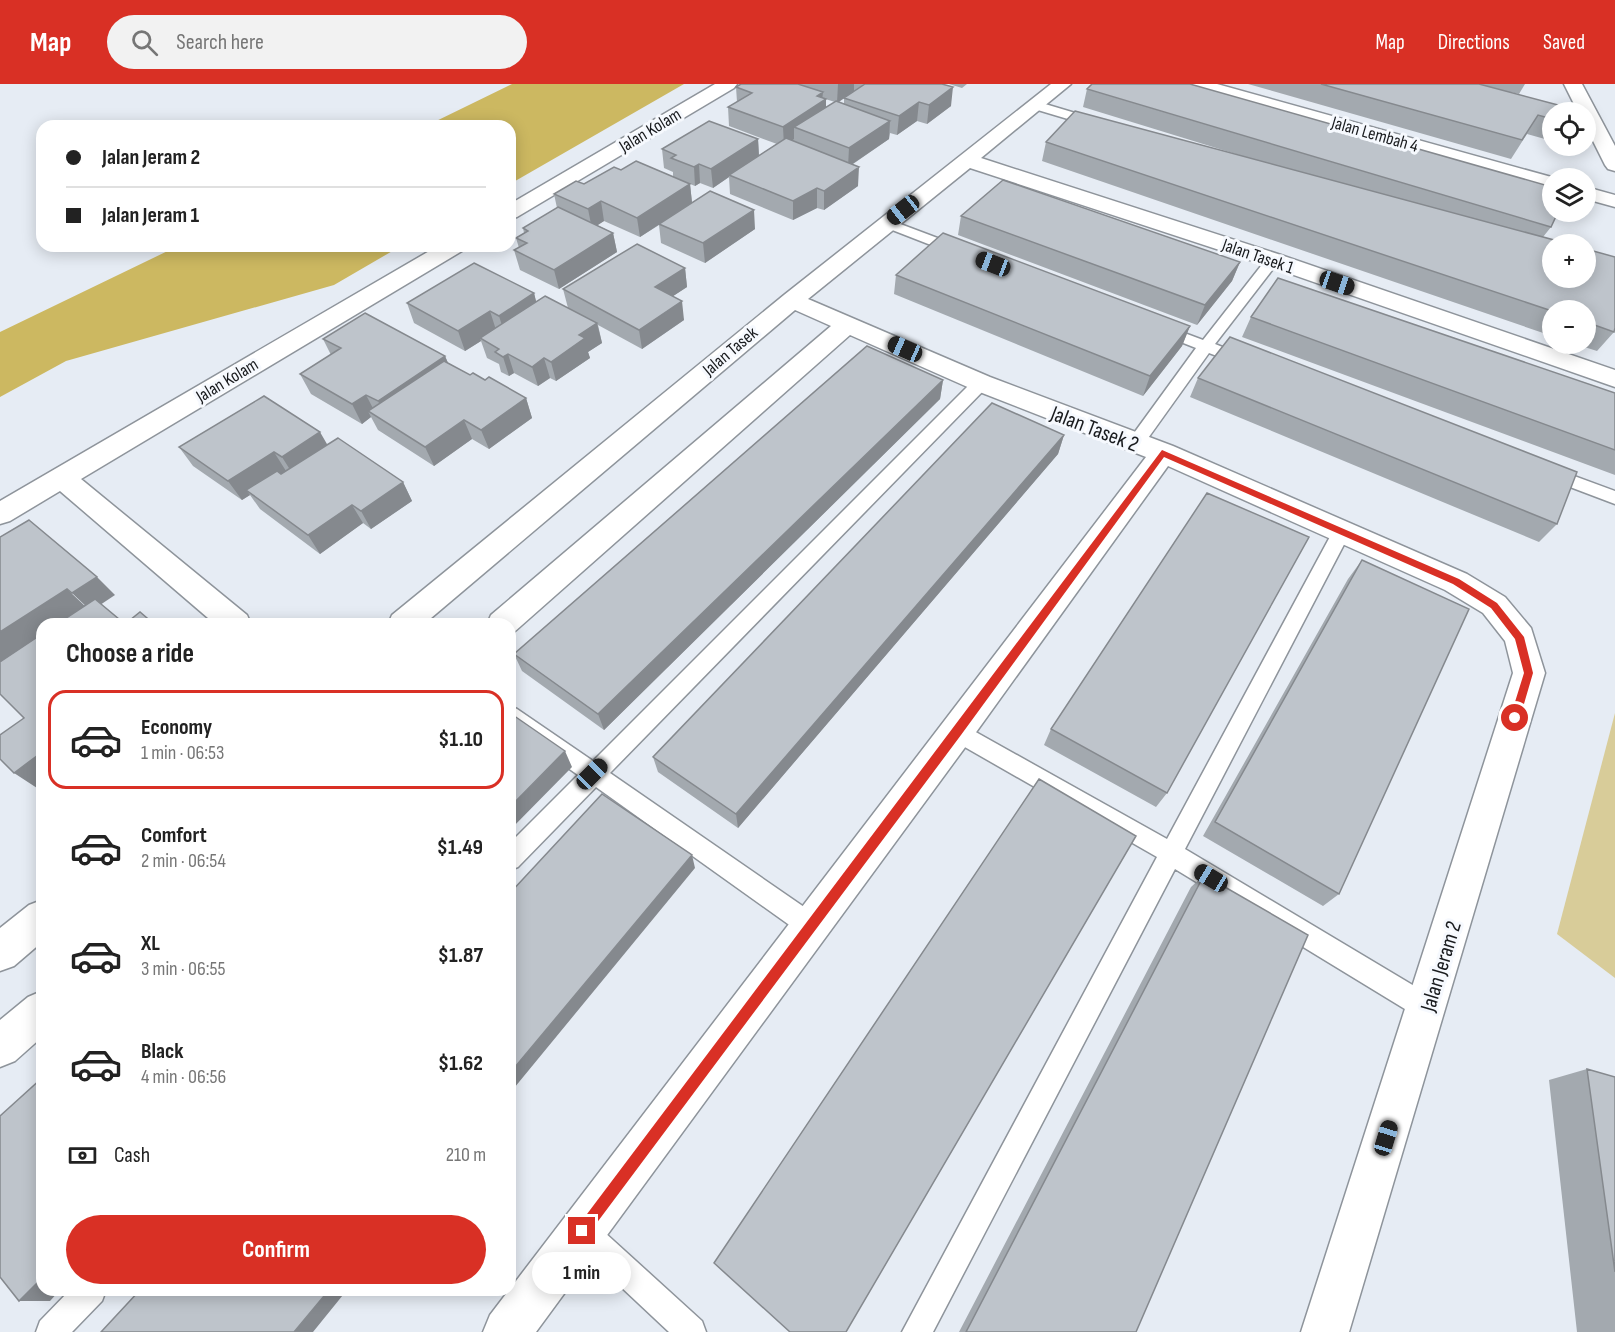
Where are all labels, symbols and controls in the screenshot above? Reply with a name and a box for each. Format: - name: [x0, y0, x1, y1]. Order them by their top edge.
- search box: [107, 15, 527, 69]
- text: Map: [30, 26, 71, 59]
- icon: search: [128, 26, 161, 59]
- text: Search here: [176, 29, 264, 56]
- text: Map: [1375, 30, 1405, 55]
- text: Directions: [1438, 30, 1510, 55]
- text: Saved: [1543, 30, 1585, 55]
- map controls: [1542, 102, 1596, 354]
- button: locate: [1542, 102, 1596, 156]
- street label: Jalan Kolam: [615, 104, 685, 158]
- street label: Jalan Lembah 4: [1328, 112, 1421, 157]
- text: Jalan Jeram 2: [102, 144, 200, 171]
- button: layers: [1542, 168, 1596, 222]
- car: [883, 192, 923, 228]
- text: Jalan Jeram 1: [102, 202, 199, 229]
- street label: Jalan Tasek 1: [1218, 234, 1297, 279]
- button: +: [1542, 234, 1596, 288]
- car: [973, 249, 1013, 279]
- car: [1317, 269, 1357, 297]
- button: −: [1542, 300, 1596, 354]
- street label: Jalan Tasek: [698, 322, 762, 381]
- car: [885, 333, 925, 365]
- street label: Jalan Kolam: [192, 354, 262, 408]
- street label: Jalan Tasek 2: [1046, 400, 1142, 459]
- text: Choose a ride: [66, 638, 194, 670]
- route start: [1501, 704, 1528, 731]
- icon: car: [69, 713, 123, 767]
- text: Economy: [141, 714, 212, 741]
- text: $1.10: [438, 726, 483, 753]
- text: 1 min · 06:53: [141, 741, 225, 765]
- car: [573, 755, 611, 793]
- icon: car: [69, 821, 123, 875]
- text: Comfort: [141, 822, 207, 849]
- text: $1.49: [437, 834, 483, 861]
- text: 2 min · 06:54: [141, 849, 226, 873]
- car: [1191, 861, 1231, 895]
- street label: Jalan Jeram 2: [1415, 918, 1468, 1016]
- icon: car: [69, 929, 123, 983]
- text: XL: [141, 930, 160, 957]
- text: $1.87: [438, 942, 483, 969]
- text: 3 min · 06:55: [141, 957, 226, 981]
- icon: car: [69, 1037, 123, 1091]
- text: Black: [141, 1038, 183, 1065]
- text: $1.62: [438, 1050, 483, 1077]
- text: 4 min · 06:56: [141, 1065, 226, 1089]
- car: [1372, 1118, 1400, 1158]
- icon: cash: [66, 1139, 99, 1172]
- text: Cash: [114, 1142, 150, 1169]
- text: 210 m: [446, 1143, 486, 1167]
- button: Confirm: [66, 1215, 486, 1284]
- route end: [568, 1217, 595, 1244]
- callout: 1 min: [532, 1252, 632, 1294]
- text: 1 min: [563, 1261, 600, 1285]

